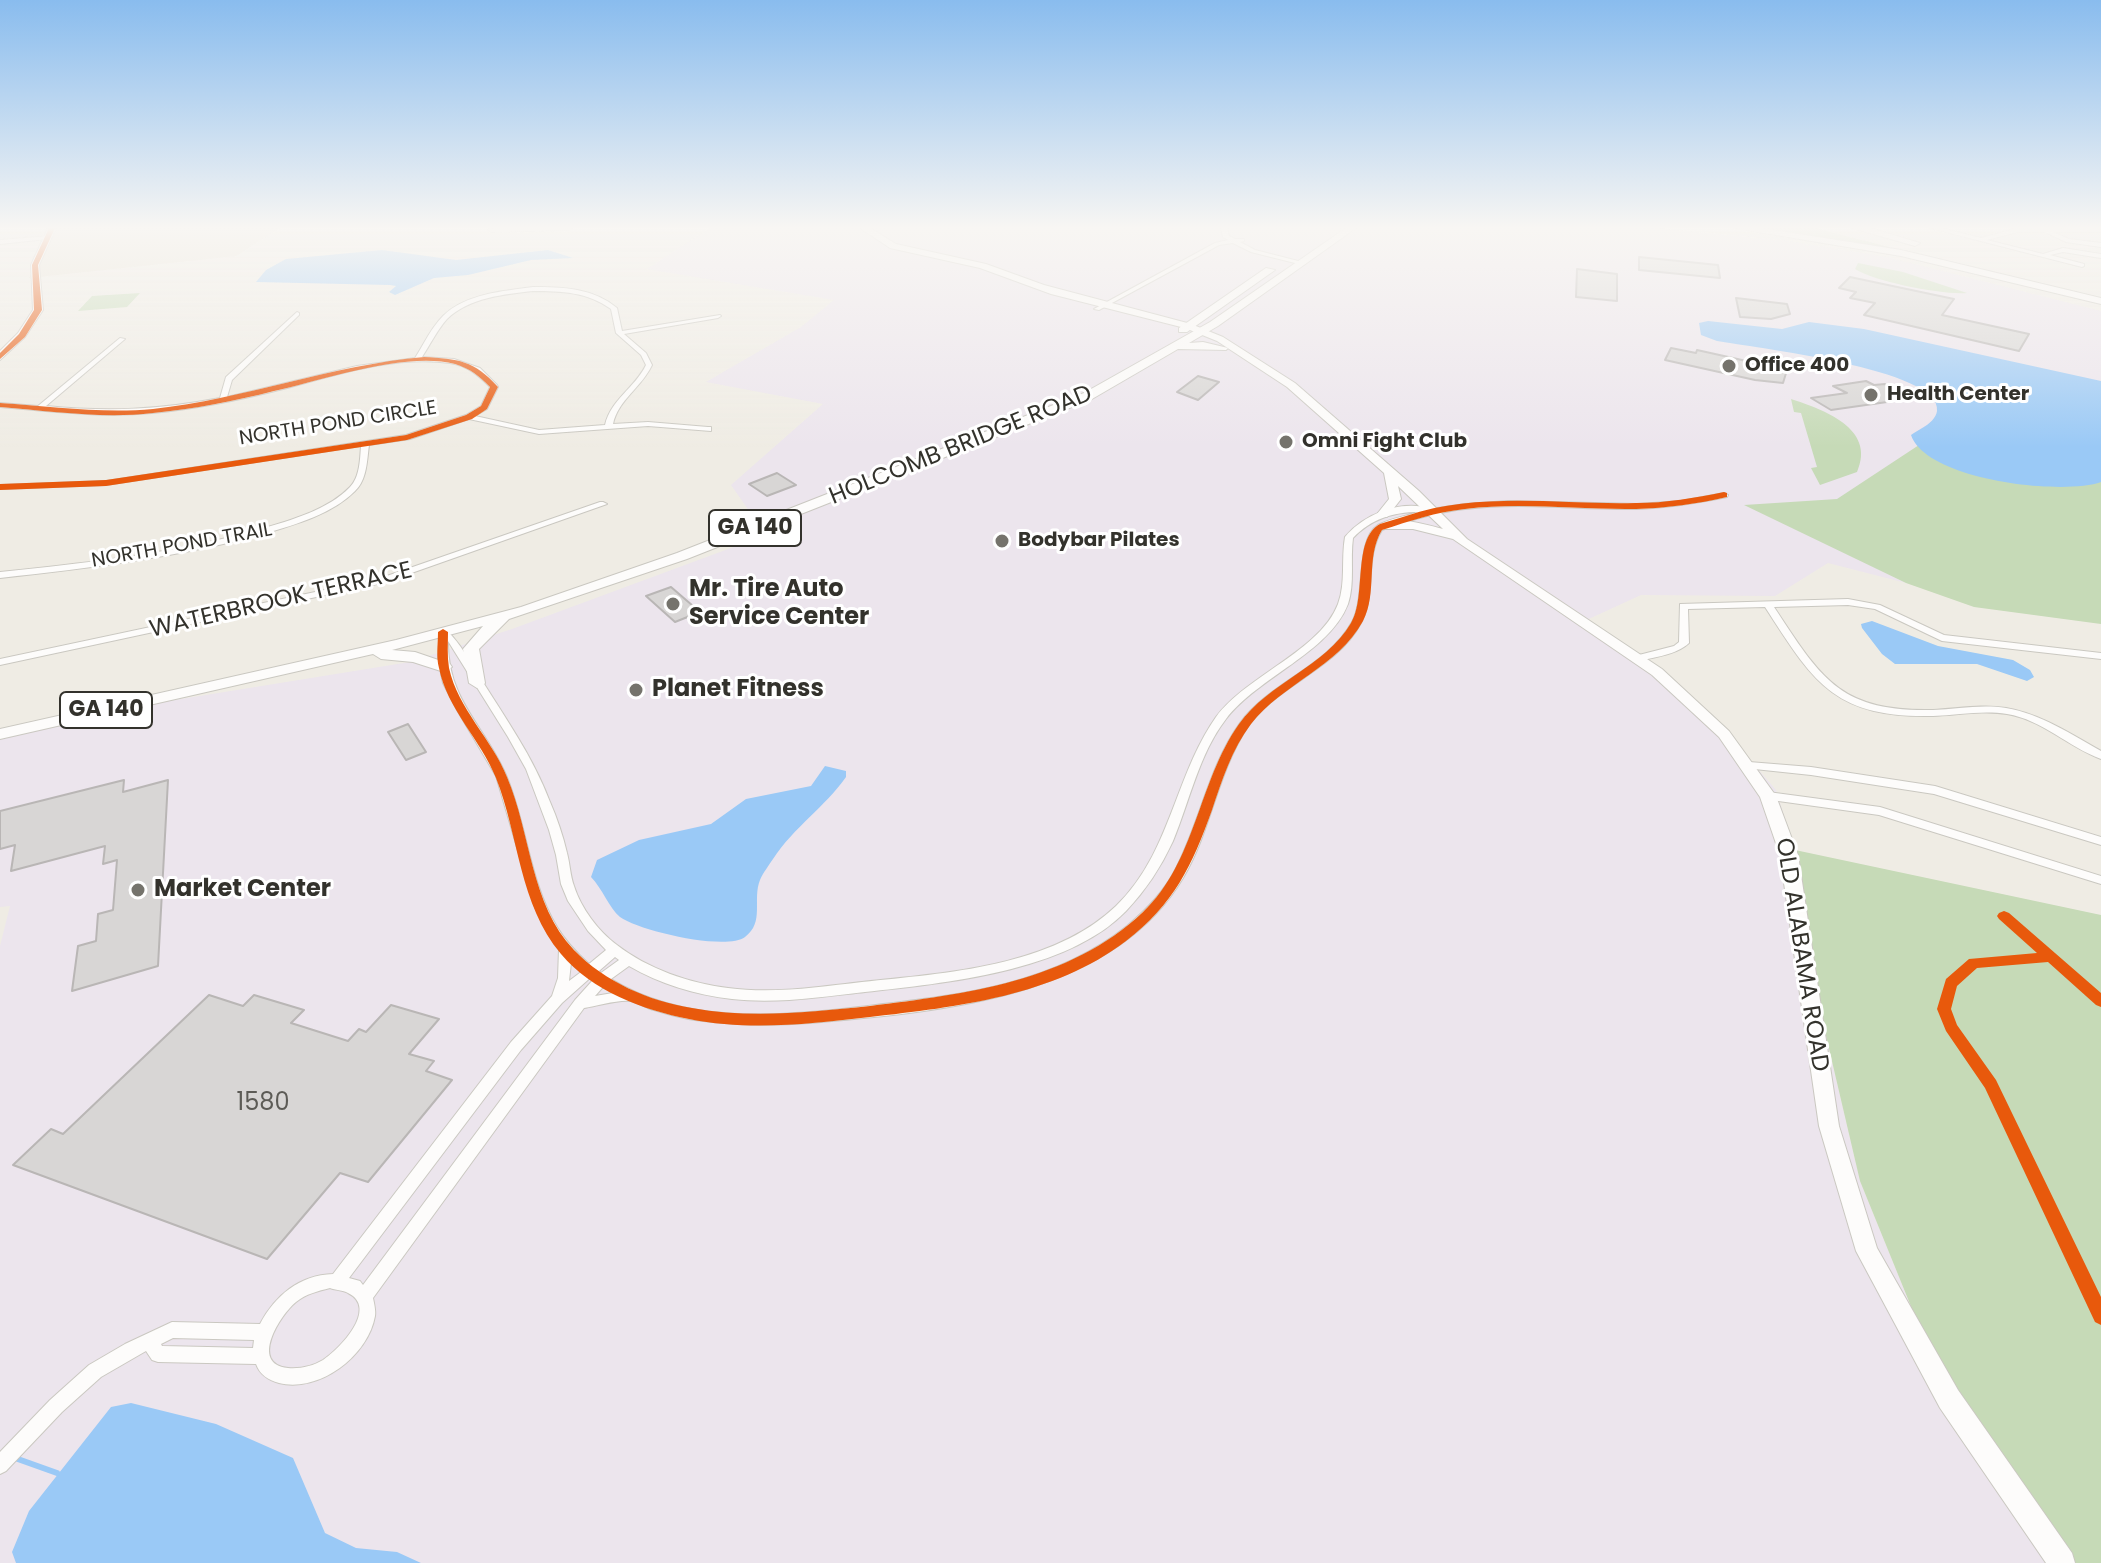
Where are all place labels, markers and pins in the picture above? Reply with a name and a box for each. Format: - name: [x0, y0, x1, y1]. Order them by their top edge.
- place label: Office 400: [1745, 354, 1849, 378]
- marker: Office 400: [1720, 357, 1738, 375]
- place label: Health Center: [1887, 383, 2029, 407]
- marker: Health Center: [1862, 386, 1880, 404]
- place label: Omni Fight Club: [1302, 430, 1467, 454]
- marker: Omni Fight Club: [1277, 433, 1295, 451]
- place label: Bodybar Pilates: [1018, 529, 1180, 553]
- marker: Bodybar Pilates: [993, 532, 1011, 550]
- place label: Mr. Tire Auto Service Center: [689, 576, 869, 632]
- marker: Mr. Tire Auto Service Center: [664, 595, 682, 613]
- place label: Planet Fitness: [652, 676, 824, 704]
- marker: Planet Fitness: [627, 681, 645, 699]
- place label: Market Center: [154, 876, 331, 904]
- marker: Market Center: [129, 881, 147, 899]

